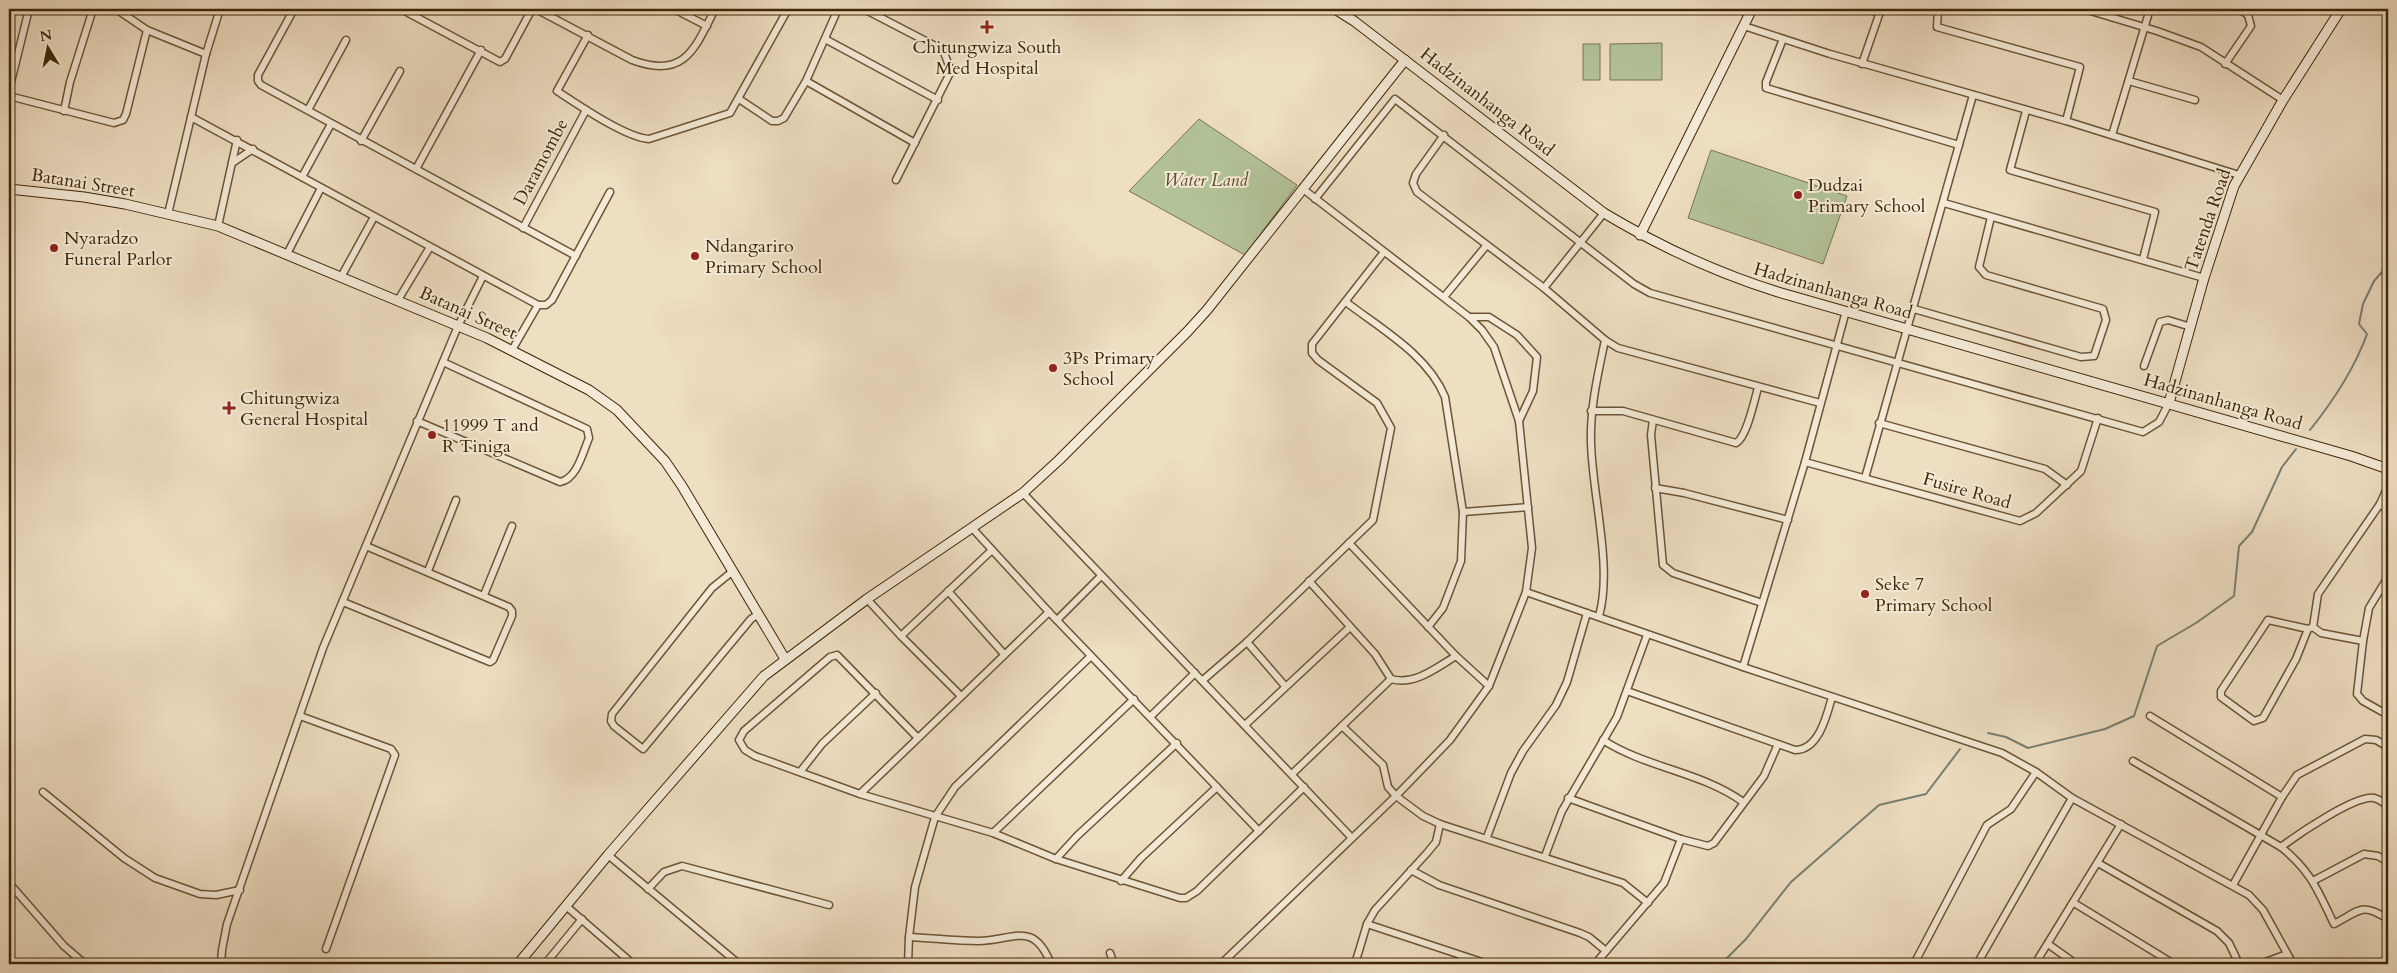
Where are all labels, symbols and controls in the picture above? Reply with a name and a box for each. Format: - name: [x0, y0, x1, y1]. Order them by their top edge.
- marker: Chitungwiza South Med Hospital: [980, 20, 994, 34]
- north arrow: [22, 22, 72, 72]
- text: N: [38, 25, 53, 46]
- place label: Chitungwiza South Med Hospital: [913, 35, 1062, 81]
- street label: Hadzinanhanga Road: [1415, 42, 1560, 163]
- street label: Daramombe: [508, 114, 574, 210]
- street label: Batanai Street: [29, 162, 137, 204]
- street label: Tatenda Road: [2179, 165, 2237, 275]
- park label: Water Land: [1164, 168, 1249, 193]
- place label: Dudzai Primary School: [1808, 173, 1926, 219]
- marker: Dudzai Primary School: [1792, 189, 1804, 201]
- place label: Nyaradzo Funeral Parlor: [64, 226, 173, 272]
- place label: Ndangariro Primary School: [705, 234, 823, 280]
- marker: Nyaradzo Funeral Parlor: [48, 242, 60, 254]
- marker: Ndangariro Primary School: [689, 250, 701, 262]
- street label: Hadzinanhanga Road: [1751, 256, 1916, 326]
- street label: Batanai Street: [415, 280, 521, 346]
- place label: 3Ps Primary School: [1063, 346, 1156, 392]
- marker: 3Ps Primary School: [1047, 362, 1059, 374]
- street label: Hadzinanhanga Road: [2141, 367, 2306, 437]
- place label: Chitungwiza General Hospital: [240, 386, 368, 432]
- marker: Chitungwiza General Hospital: [222, 401, 236, 415]
- place label: 11999 T and R Tiniga: [442, 413, 539, 459]
- marker: 11999 T and R Tiniga: [426, 429, 438, 441]
- street label: Fusire Road: [1920, 467, 2014, 516]
- place label: Seke 7 Primary School: [1875, 572, 1993, 618]
- marker: Seke 7 Primary School: [1859, 588, 1871, 600]

